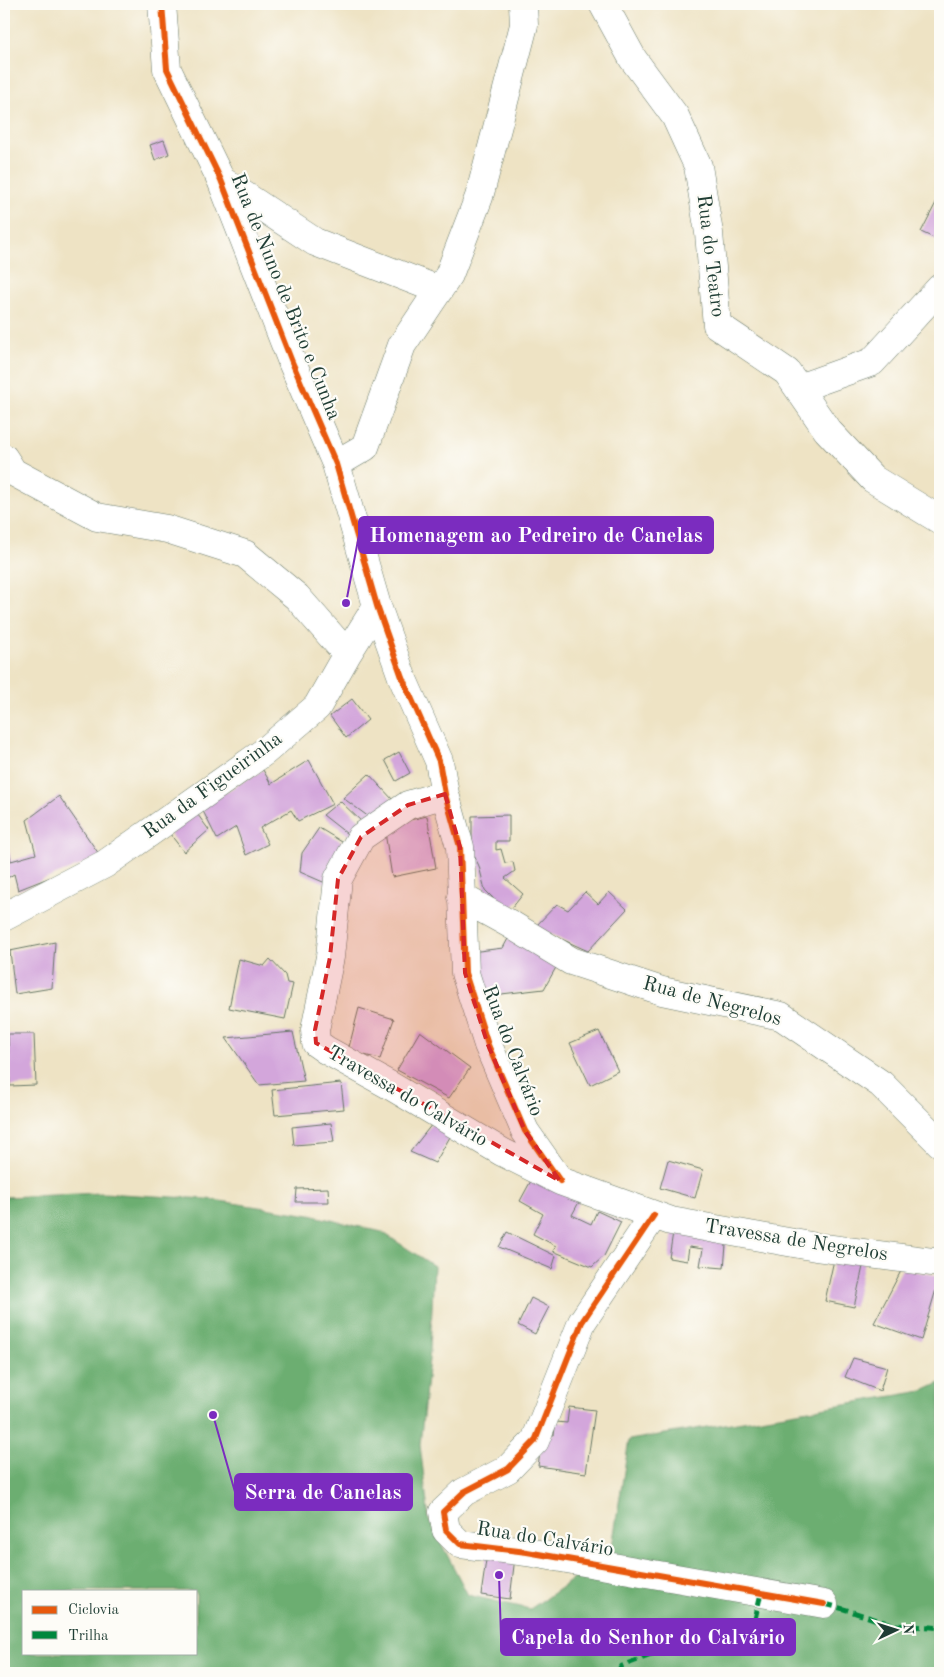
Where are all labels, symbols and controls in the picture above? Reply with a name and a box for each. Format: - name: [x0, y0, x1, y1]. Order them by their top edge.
- street label: Rua de Nuno de Brito e Cunha: [226, 171, 344, 423]
- street label: Rua do Teatro: [693, 193, 727, 319]
- callout: Homenagem ao Pedreiro de Canelas: [359, 517, 713, 553]
- text: Homenagem ao Pedreiro de Canelas: [369, 526, 703, 547]
- street label: Rua da Figueirinha: [140, 729, 286, 843]
- street label: Rua de Negrelos: [641, 974, 783, 1030]
- street label: Rua do Calvário: [478, 983, 546, 1119]
- street label: Travessa do Calvário: [323, 1043, 491, 1151]
- street label: Travessa de Negrelos: [703, 1217, 889, 1265]
- callout: Serra de Canelas: [235, 1474, 412, 1510]
- text: Serra de Canelas: [244, 1483, 402, 1504]
- street label: Rua do Calvário: [475, 1519, 615, 1561]
- legend: [22, 1590, 198, 1654]
- text: Ciclovia: [68, 1603, 120, 1618]
- north arrow: [872, 1604, 922, 1654]
- callout: Capela do Senhor do Calvário: [501, 1619, 795, 1655]
- text: N: [901, 1623, 915, 1635]
- text: Capela do Senhor do Calvário: [511, 1628, 785, 1649]
- text: Trilha: [68, 1629, 109, 1644]

